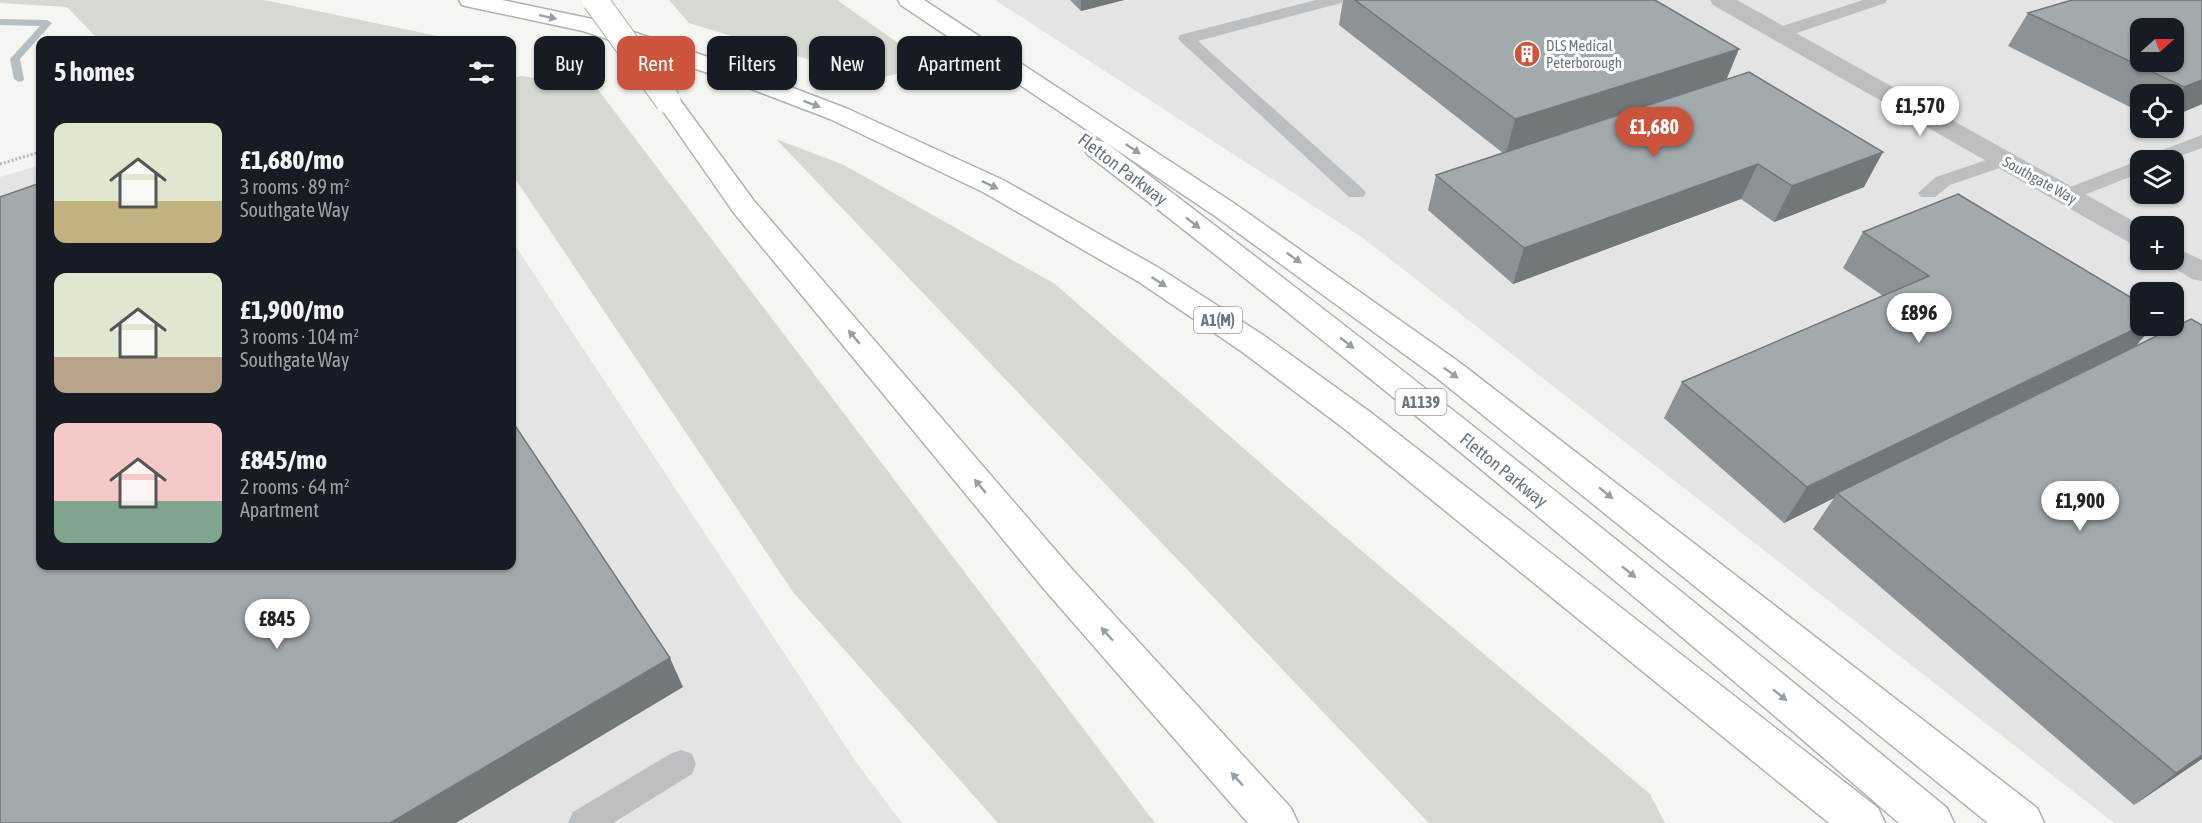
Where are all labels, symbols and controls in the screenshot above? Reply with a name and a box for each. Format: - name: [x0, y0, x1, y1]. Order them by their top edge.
- one-way arrow: [539, 12, 557, 22]
- north arrow: [2130, 18, 2184, 72]
- map controls: [2130, 18, 2184, 336]
- chip: Buy: [534, 36, 605, 90]
- chip: Rent: [617, 36, 695, 90]
- chip: Filters: [707, 36, 797, 90]
- chip: New: [809, 36, 885, 90]
- chip: Apartment: [897, 36, 1022, 90]
- place label: DLS Medical Peterborough: [1546, 37, 1622, 71]
- building icon: DLS Medical Peterborough: [1512, 39, 1542, 69]
- icon: filters: [465, 56, 498, 89]
- text: 5 homes: [54, 57, 134, 87]
- button: locate: [2130, 84, 2184, 138]
- pin: £1,570: [1871, 86, 1969, 137]
- text: £1,570: [1895, 94, 1945, 117]
- one-way arrow: [804, 99, 822, 109]
- pin: £1,680: [1605, 107, 1703, 158]
- text: £1,680: [1629, 115, 1679, 138]
- street label: Fletton Parkway: [1074, 129, 1172, 209]
- one-way arrow: [1124, 143, 1140, 155]
- text: £1,680/mo: [240, 145, 344, 175]
- icon: home: [102, 147, 174, 219]
- button: layers: [2130, 150, 2184, 204]
- street label: Southgate Way: [2000, 153, 2080, 207]
- text: 3 rooms · 89 m²: [240, 175, 350, 198]
- one-way arrow: [981, 180, 998, 190]
- text: Southgate Way: [240, 198, 349, 221]
- button: +: [2130, 216, 2184, 270]
- one-way arrow: [1185, 217, 1201, 229]
- one-way arrow: [1285, 252, 1301, 264]
- one-way arrow: [1151, 276, 1167, 287]
- button: −: [2130, 282, 2184, 336]
- pin: £896: [1883, 293, 1955, 344]
- text: £1,900/mo: [240, 295, 344, 325]
- icon: home: [102, 297, 174, 369]
- text: £896: [1901, 301, 1937, 324]
- road number: A1(M): [1194, 307, 1242, 333]
- text: 3 rooms · 104 m²: [240, 325, 359, 348]
- one-way arrow: [848, 330, 861, 345]
- one-way arrow: [1339, 337, 1354, 349]
- text: Southgate Way: [240, 348, 349, 371]
- one-way arrow: [1444, 367, 1459, 379]
- road number: A1139: [1396, 389, 1446, 415]
- street label: Fletton Parkway: [1456, 428, 1552, 512]
- text: £845/mo: [240, 445, 327, 475]
- icon: home: [102, 447, 174, 519]
- text: 2 rooms · 64 m²: [240, 475, 350, 498]
- one-way arrow: [973, 478, 986, 494]
- pin: £1,900: [2031, 481, 2129, 532]
- one-way arrow: [1598, 486, 1613, 498]
- text: £1,900: [2055, 489, 2105, 512]
- text: Apartment: [240, 498, 319, 521]
- one-way arrow: [1621, 565, 1637, 578]
- pin: £845: [241, 599, 313, 650]
- text: £845: [259, 607, 295, 630]
- one-way arrow: [1101, 627, 1114, 642]
- one-way arrow: [1772, 689, 1787, 701]
- one-way arrow: [1230, 772, 1244, 787]

